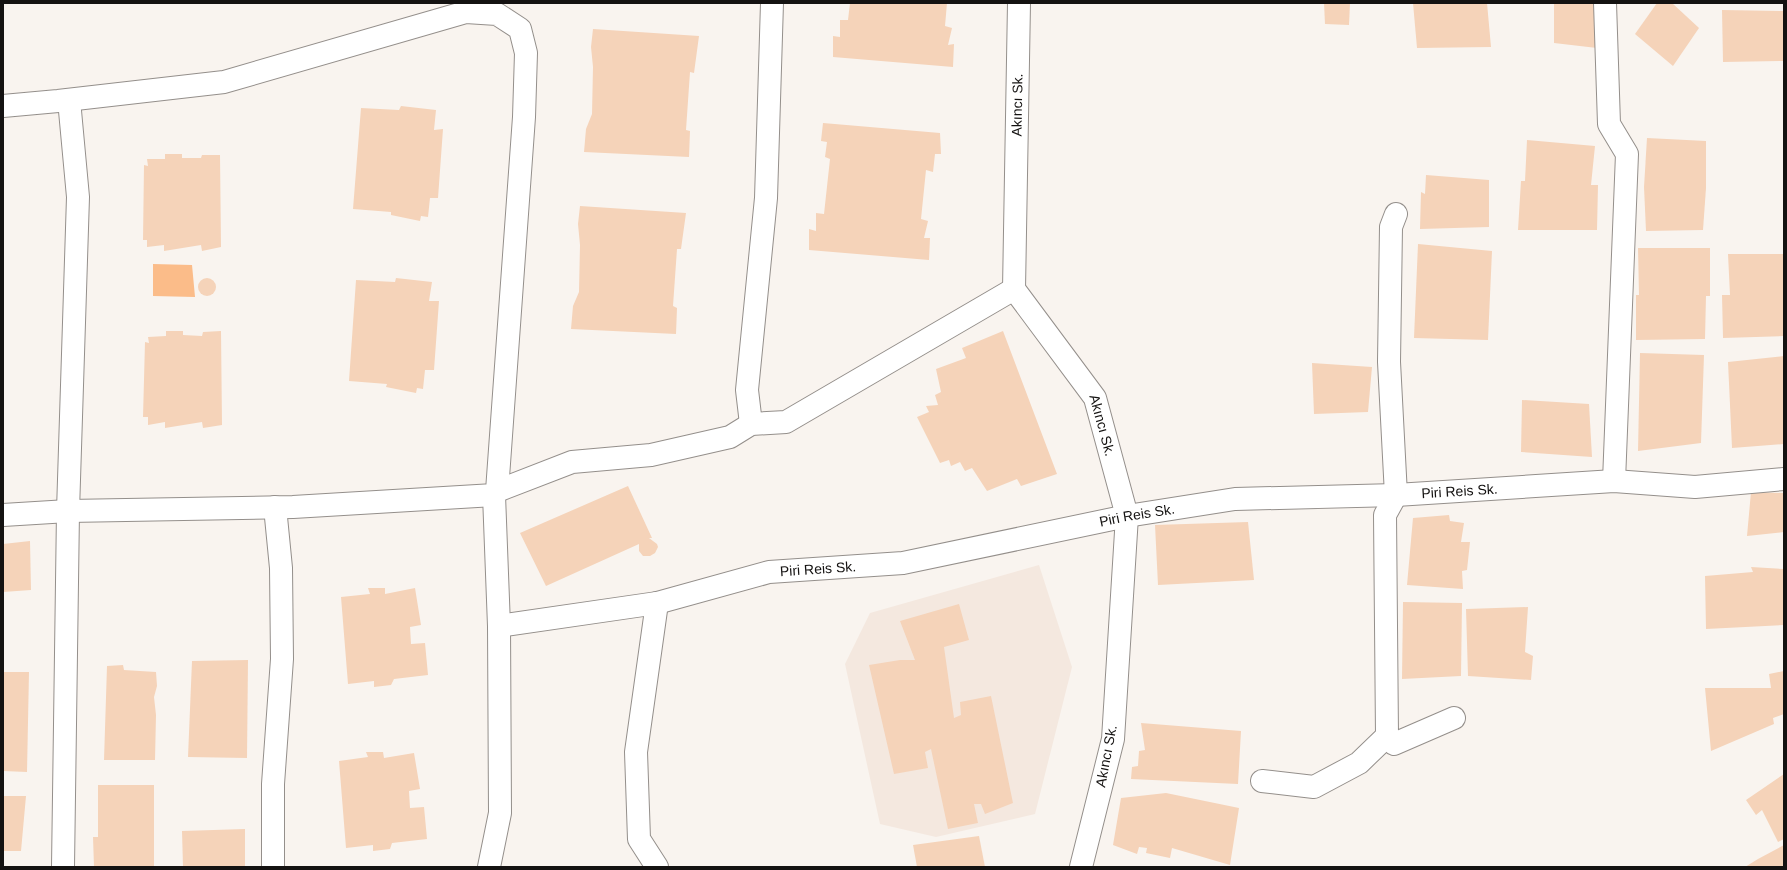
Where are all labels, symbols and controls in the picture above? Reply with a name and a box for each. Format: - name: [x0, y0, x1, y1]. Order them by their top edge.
- street label: Akıncı Sk.: [1008, 73, 1026, 137]
- street label: Akıncı Sk.: [1086, 393, 1118, 458]
- street label: Piri Reis Sk.: [1421, 480, 1498, 501]
- street label: Piri Reis Sk.: [1098, 501, 1176, 530]
- street label: Piri Reis Sk.: [779, 558, 857, 579]
- street label: Akıncı Sk.: [1092, 724, 1120, 788]

